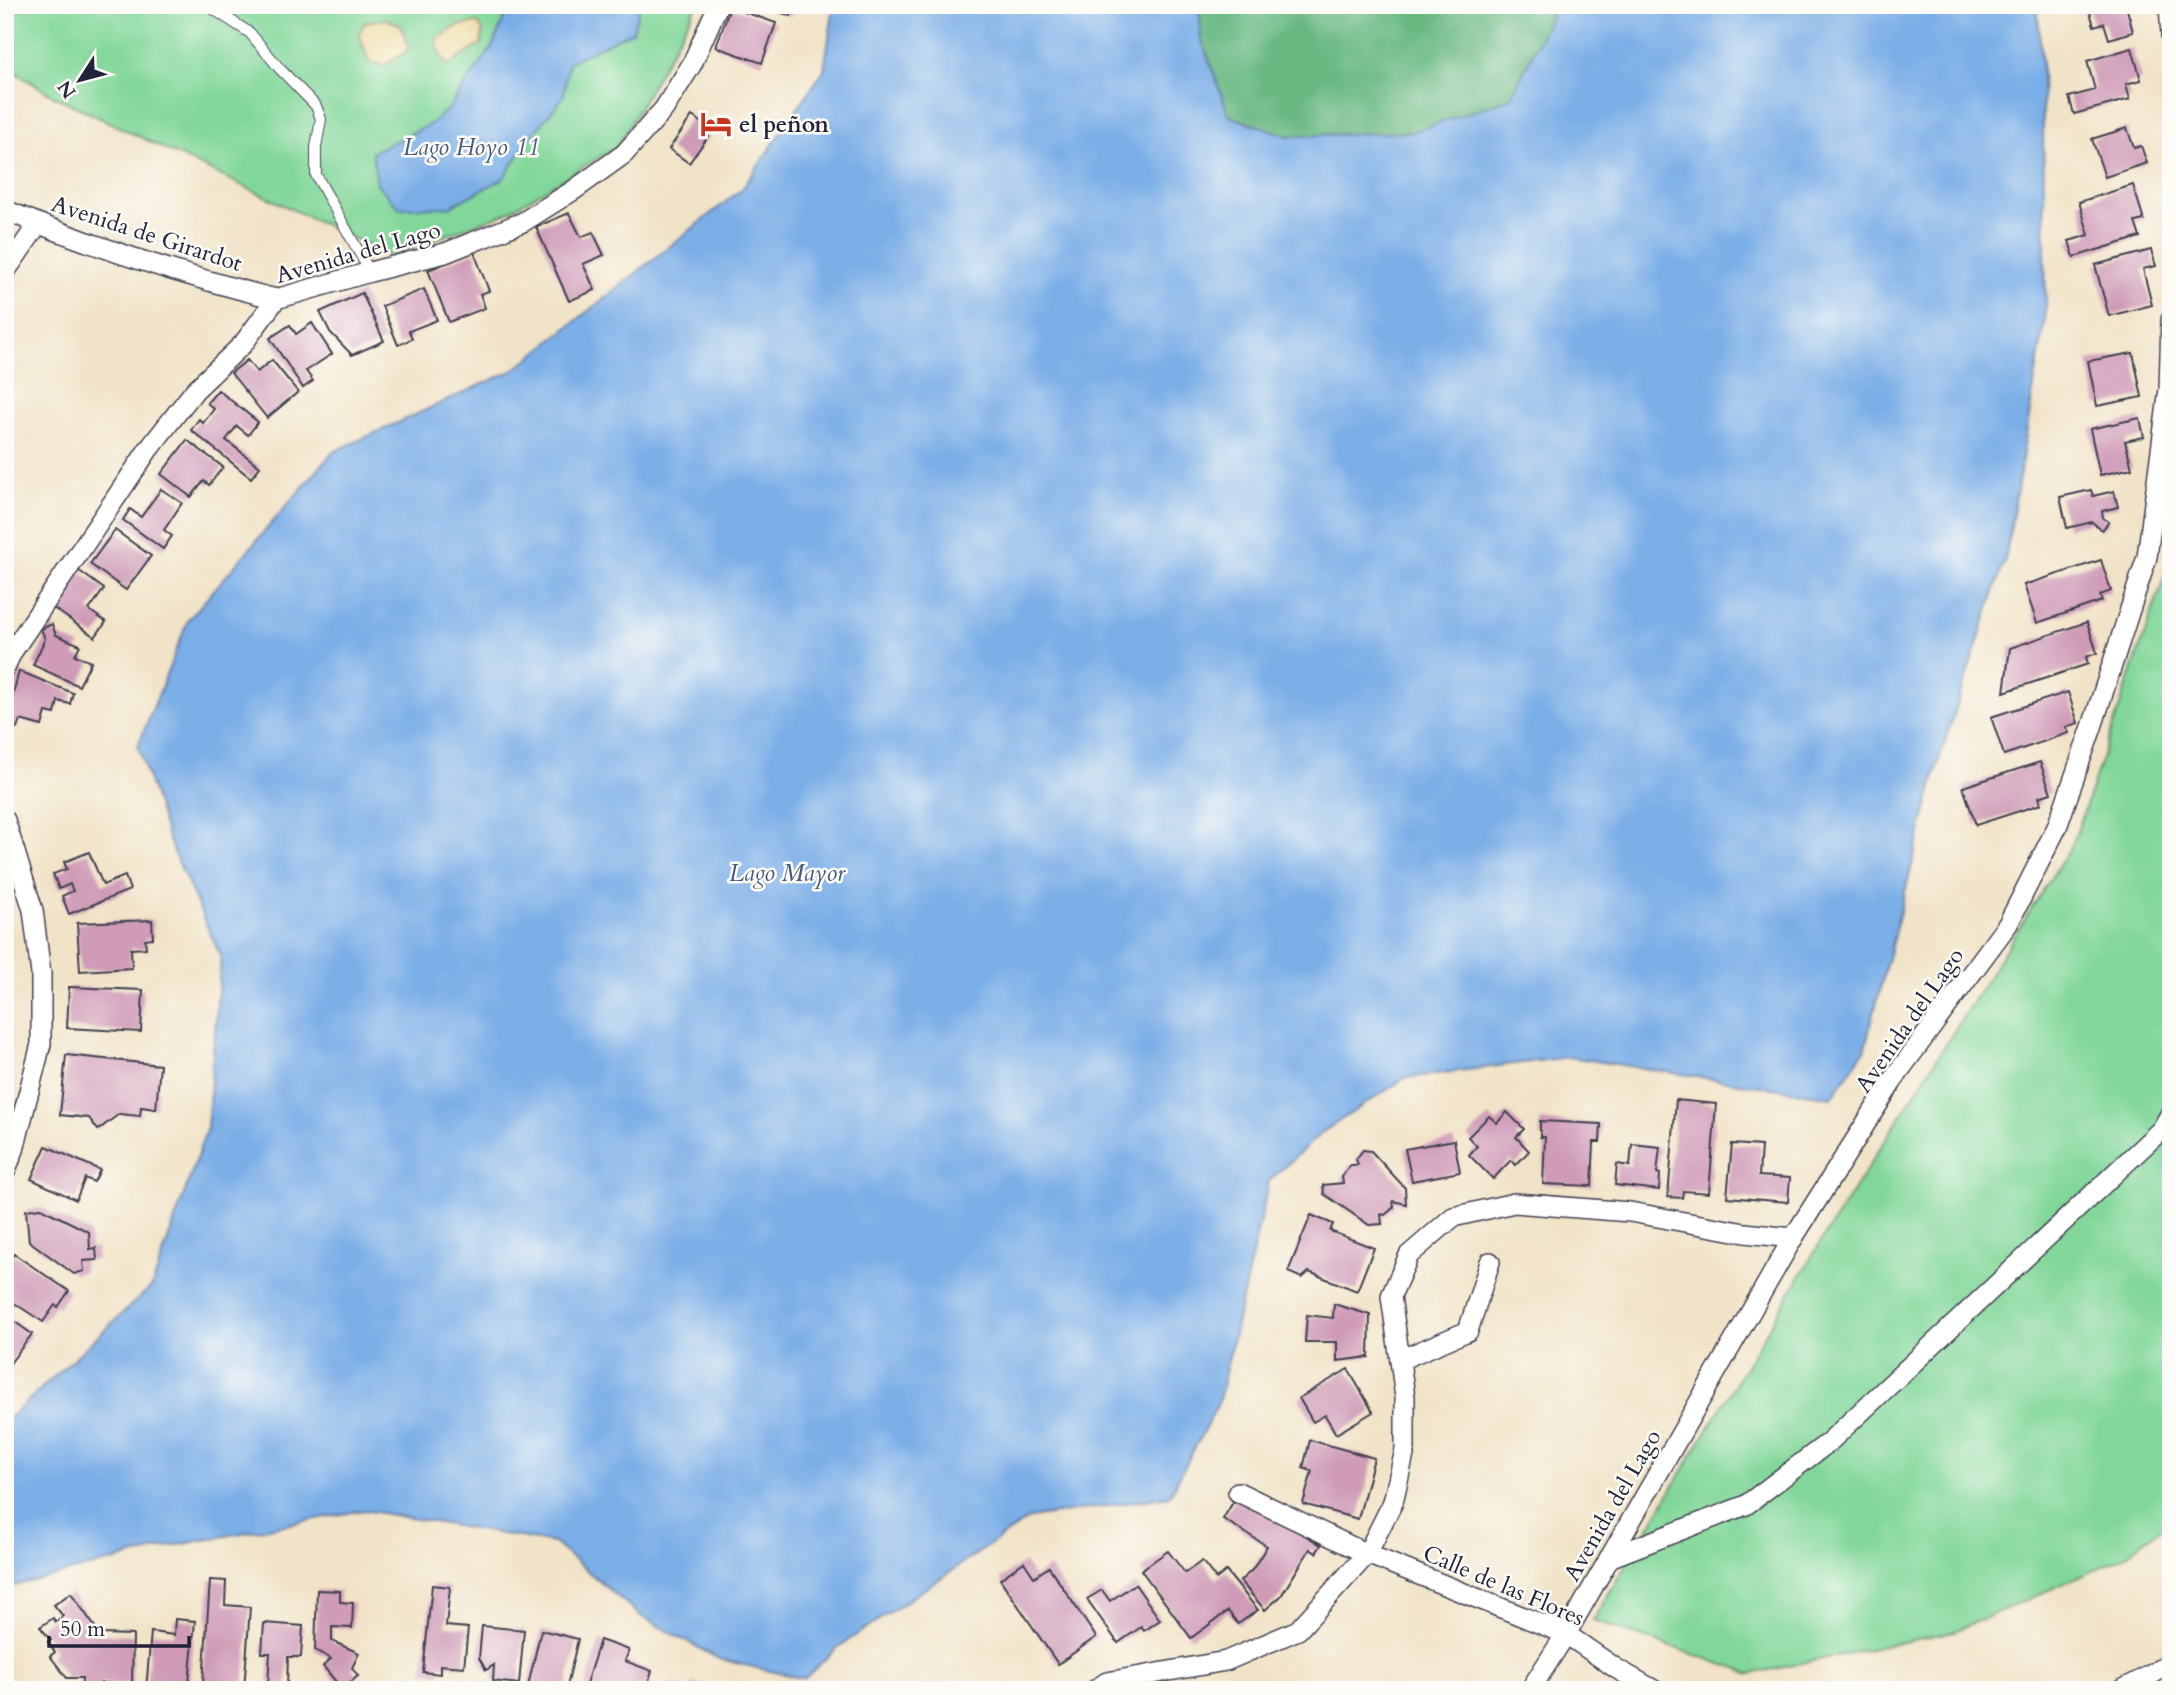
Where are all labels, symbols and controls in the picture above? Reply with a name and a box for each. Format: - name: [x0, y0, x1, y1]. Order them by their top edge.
- north arrow: [46, 46, 116, 116]
- text: N: [51, 75, 82, 104]
- hotel icon: el peñon: [699, 107, 733, 141]
- place label: el peñon: [739, 109, 829, 140]
- water label: Lago Hoyo 11: [403, 131, 539, 164]
- street label: Avenida de Girardot: [48, 188, 246, 279]
- street label: Avenida del Lago: [272, 214, 444, 291]
- water label: Lago Mayor: [729, 857, 846, 890]
- street label: Avenida del Lago: [1848, 942, 1971, 1099]
- street label: Avenida del Lago: [1556, 1424, 1668, 1587]
- street label: Calle de las Flores: [1418, 1538, 1589, 1633]
- scale bar: [49, 1604, 189, 1648]
- text: 50 m: [60, 1615, 105, 1644]

